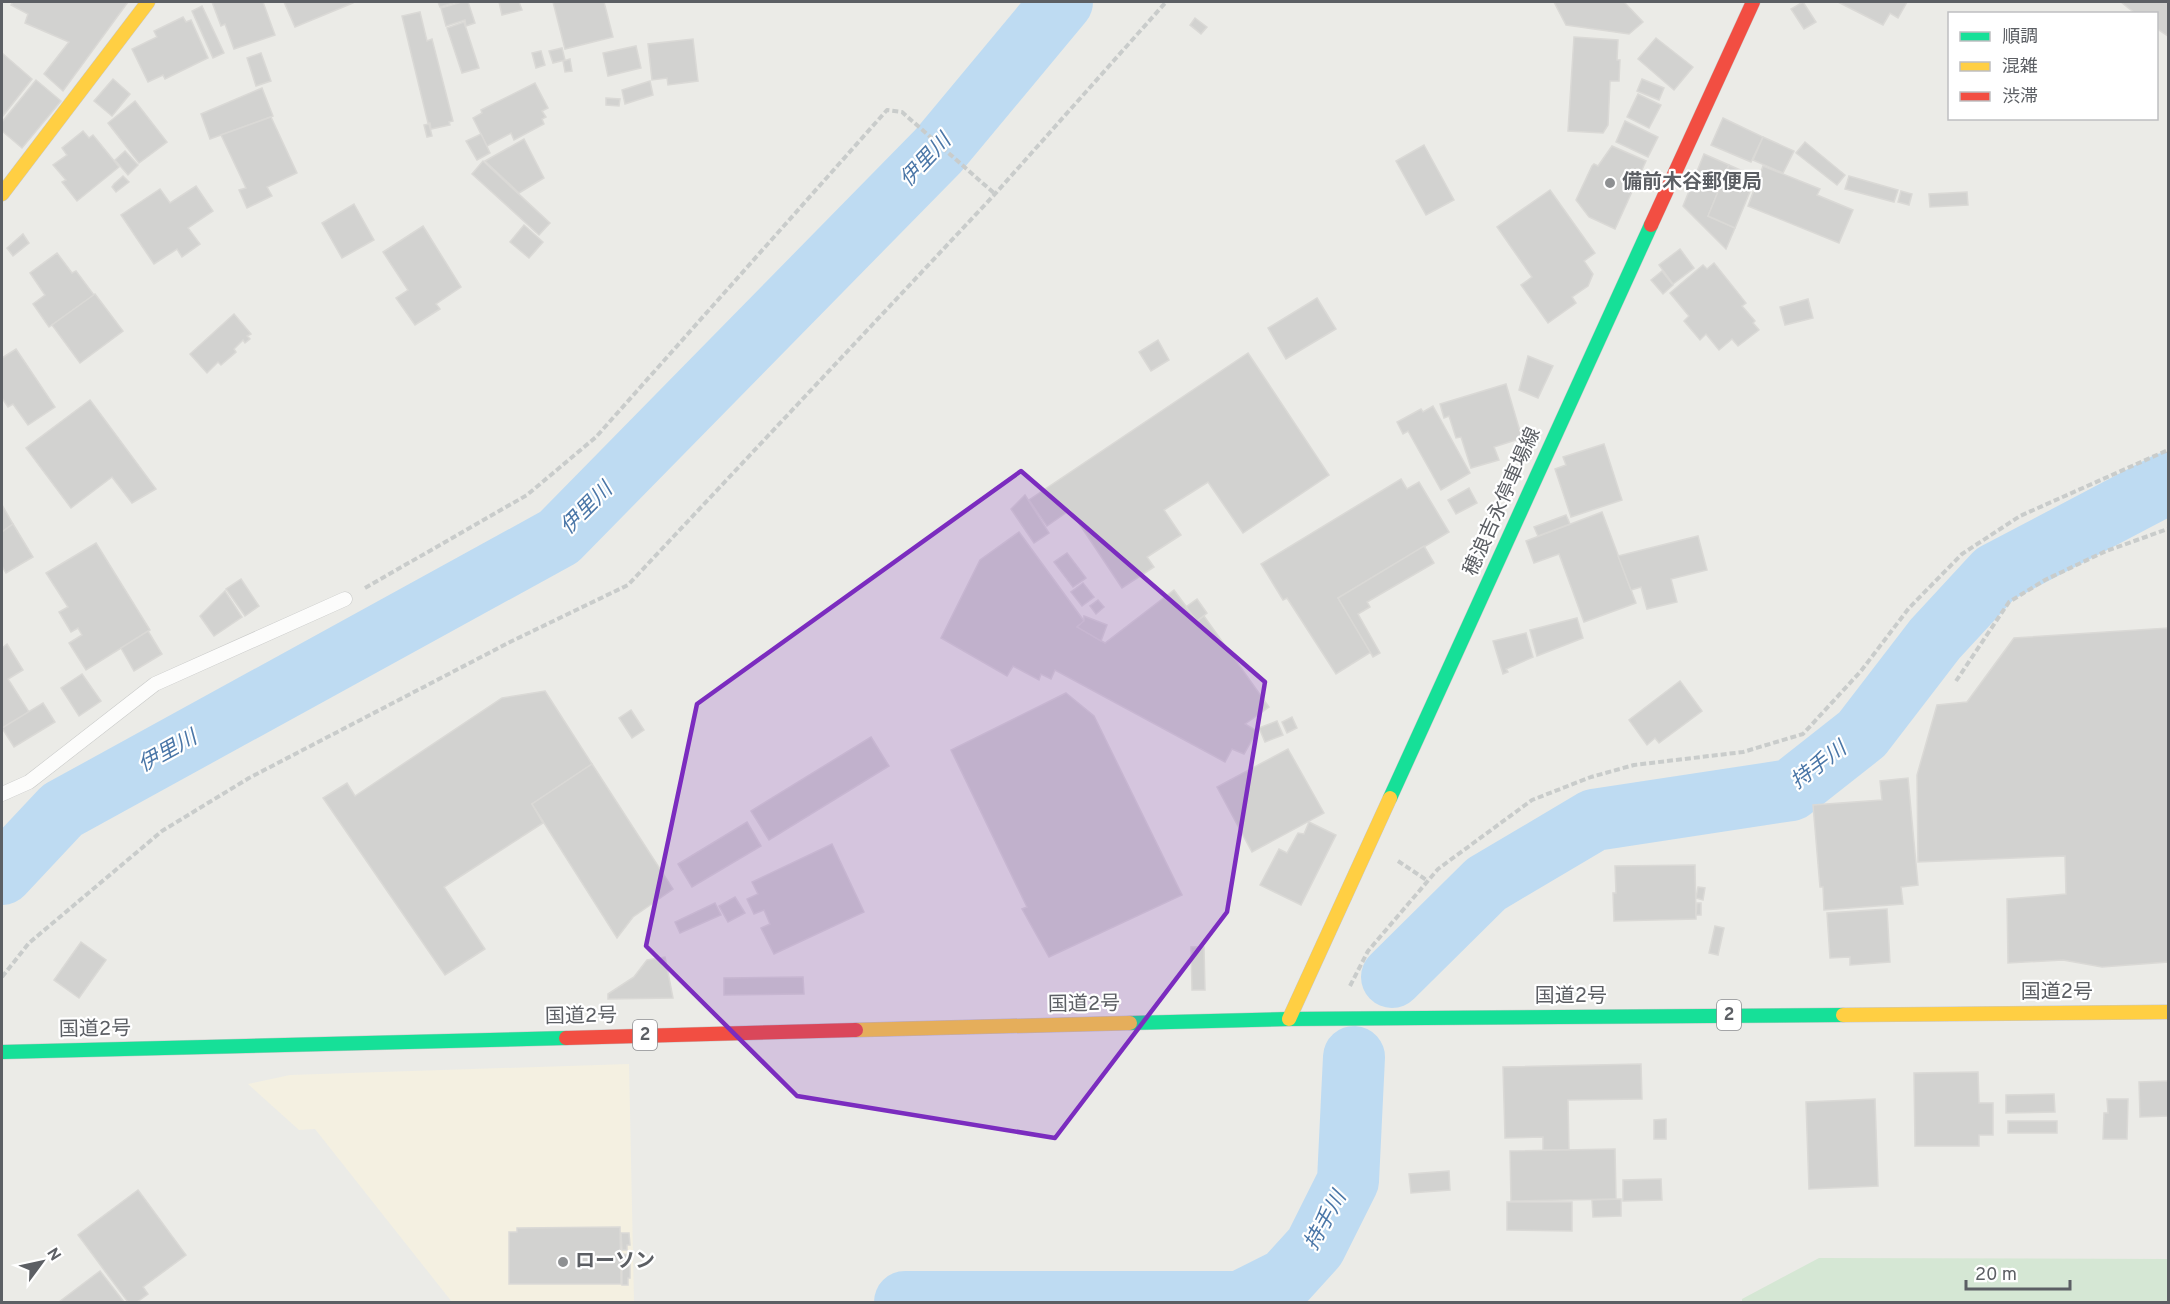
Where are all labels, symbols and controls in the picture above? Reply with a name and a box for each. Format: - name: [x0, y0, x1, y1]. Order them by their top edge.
- legend: [1948, 12, 2158, 120]
- text: 順調: [2002, 26, 2038, 49]
- text: 混雑: [2002, 56, 2038, 79]
- text: 渋滞: [2002, 86, 2038, 109]
- water label: 伊里川: [895, 127, 959, 193]
- place label: 備前木谷郵便局: [1622, 170, 1762, 196]
- marker: 備前木谷郵便局: [1603, 176, 1617, 190]
- street label: 穂浪吉永停車場線: [1459, 424, 1547, 580]
- water label: 伊里川: [555, 476, 620, 541]
- water label: 伊里川: [134, 724, 204, 779]
- water label: 持手川: [1786, 735, 1854, 796]
- street label: 国道2号: [2021, 980, 2093, 1006]
- street label: 国道2号: [1535, 984, 1607, 1010]
- street label: 国道2号: [1048, 991, 1120, 1019]
- road number: 2: [1717, 1000, 1741, 1030]
- street label: 国道2号: [545, 1003, 617, 1031]
- street label: 国道2号: [59, 1016, 131, 1044]
- road number: 2: [633, 1020, 657, 1050]
- water label: 持手川: [1299, 1185, 1354, 1255]
- north arrow: [12, 1232, 72, 1292]
- text: N: [41, 1245, 64, 1265]
- place label: ローソン: [575, 1249, 655, 1275]
- scale bar: [1966, 1253, 2070, 1291]
- marker: ローソン: [556, 1255, 570, 1269]
- text: 20 m: [1975, 1264, 2017, 1287]

